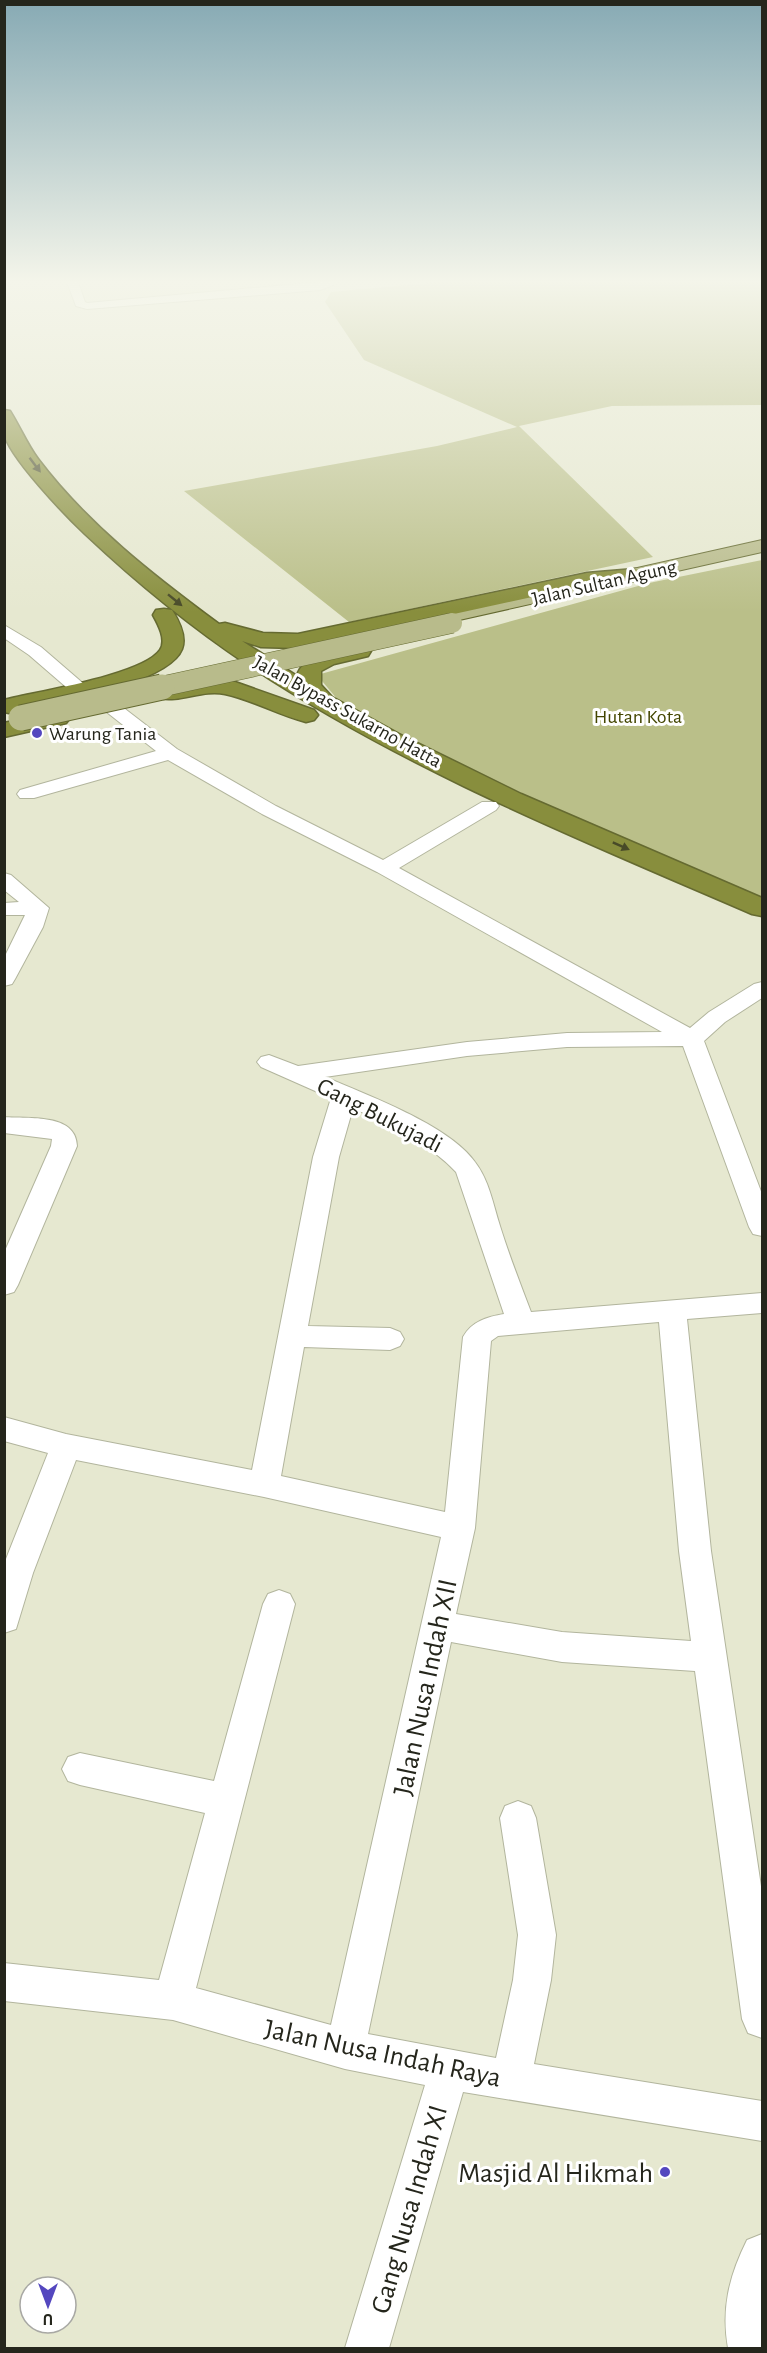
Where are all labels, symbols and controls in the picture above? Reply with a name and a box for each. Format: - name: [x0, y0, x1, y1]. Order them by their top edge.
- one-way arrow: [28, 457, 41, 473]
- street label: Jalan Sultan Agung: [530, 557, 679, 609]
- one-way arrow: [167, 593, 182, 605]
- street label: Jalan Bypass Sukarno Hatta: [250, 652, 445, 772]
- park label: Hutan Kota: [594, 707, 682, 727]
- place label: Warung Tania: [49, 724, 157, 744]
- marker: Warung Tania: [30, 726, 44, 740]
- one-way arrow: [612, 842, 630, 852]
- street label: Gang Bukujadi: [313, 1074, 446, 1158]
- street label: Jalan Nusa Indah XII: [389, 1577, 463, 1798]
- street label: Jalan Nusa Indah Raya: [262, 2015, 503, 2093]
- street label: Gang Nusa Indah XI: [367, 2102, 453, 2317]
- place label: Masjid Al Hikmah: [458, 2160, 653, 2188]
- marker: Masjid Al Hikmah: [658, 2165, 672, 2179]
- north arrow: [18, 2275, 78, 2335]
- text: U: [43, 2311, 53, 2327]

